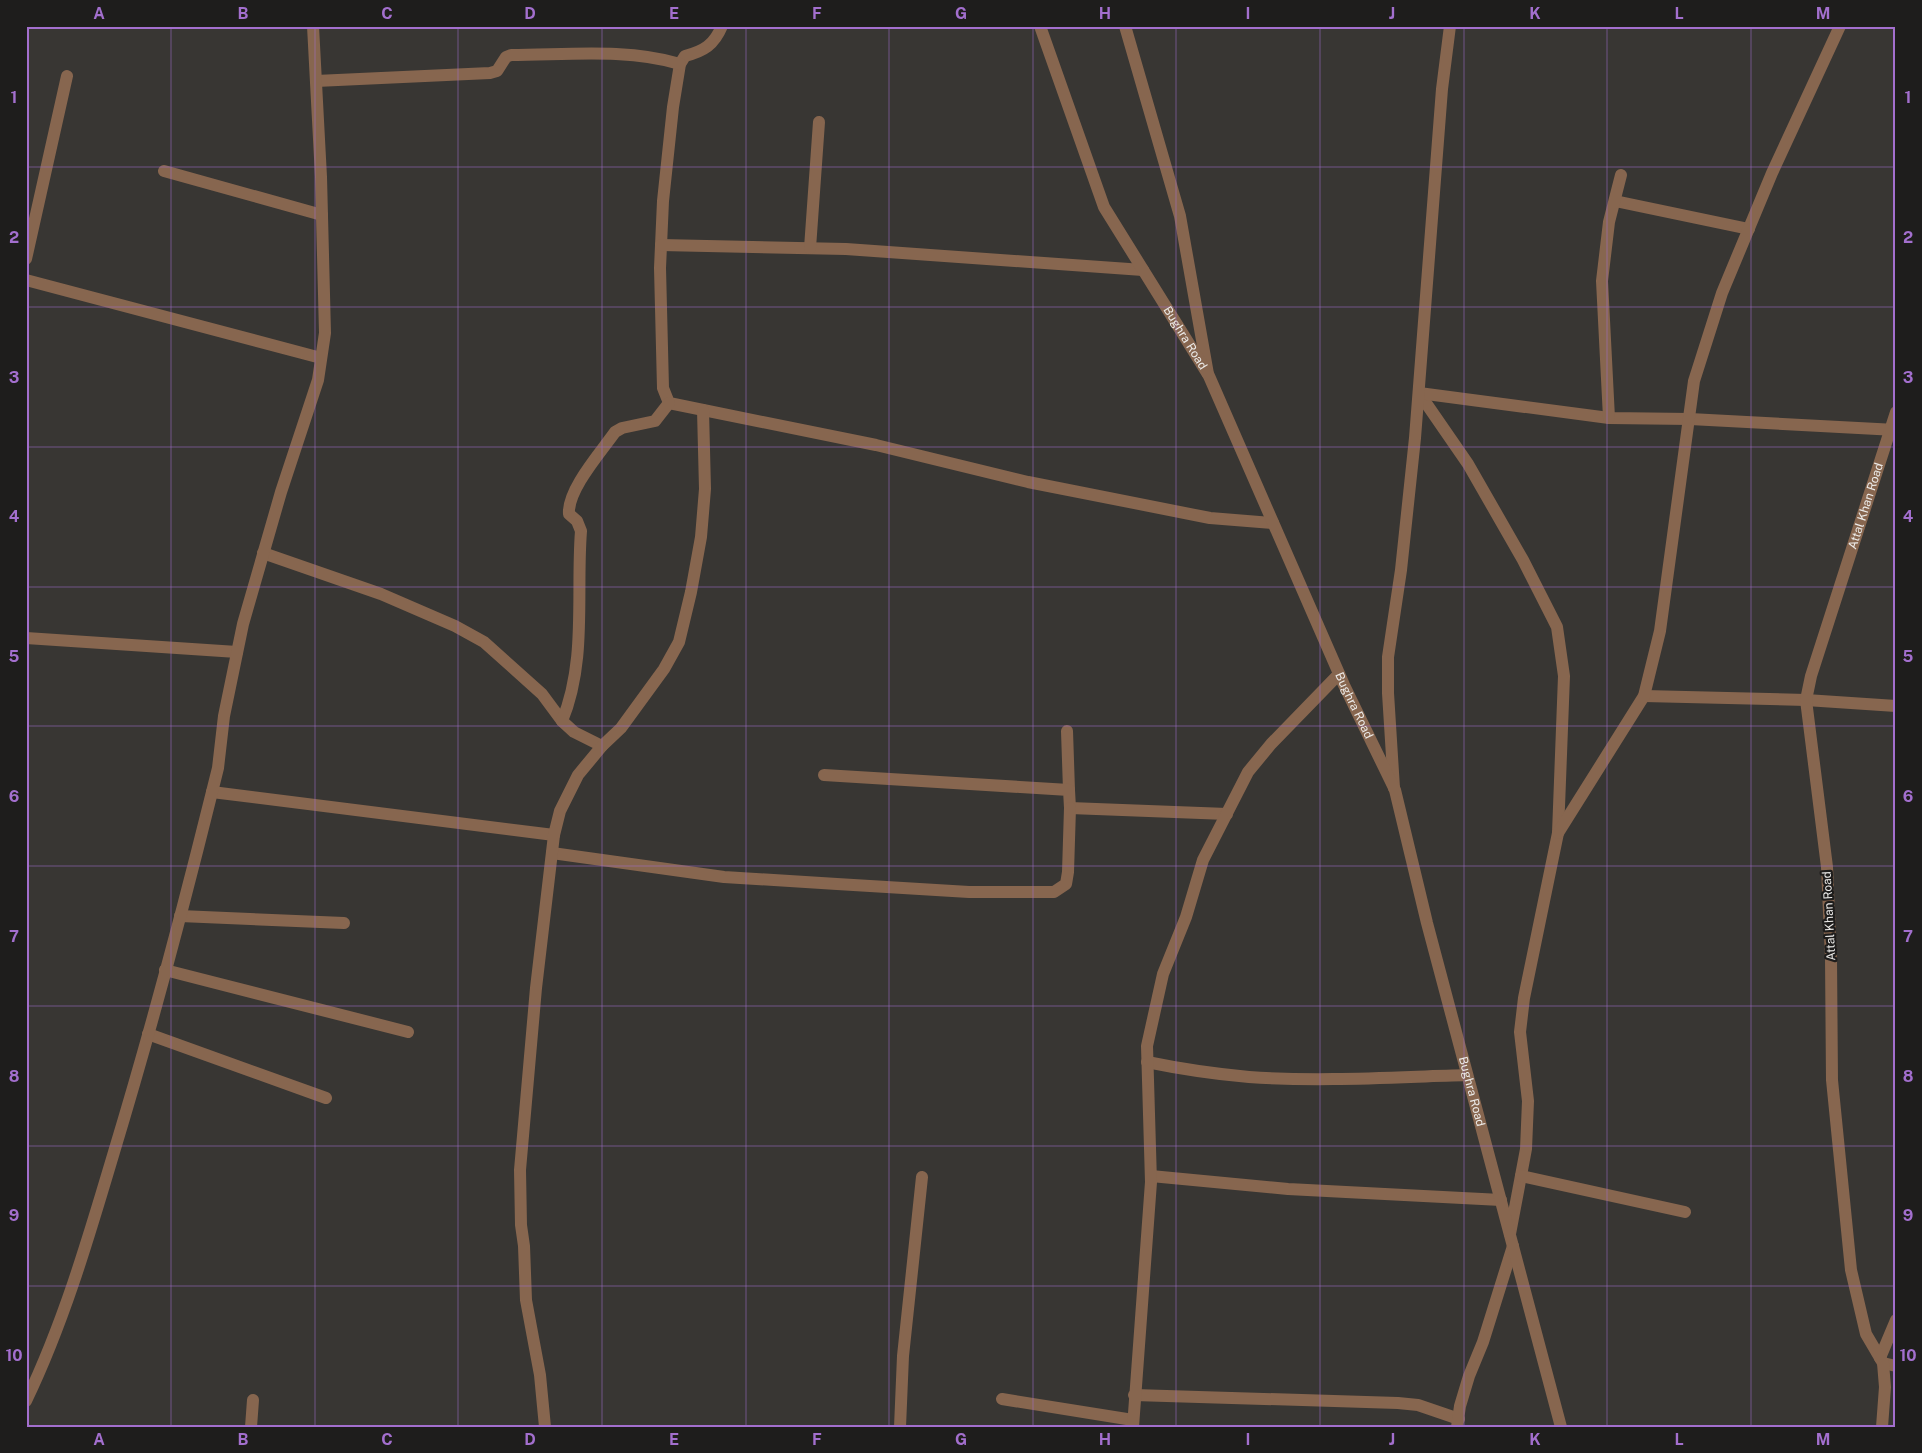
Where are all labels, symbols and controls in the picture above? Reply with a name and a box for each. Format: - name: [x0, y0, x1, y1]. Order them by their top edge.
- text: A: [93, 4, 105, 23]
- text: B: [238, 4, 249, 23]
- text: C: [381, 4, 393, 23]
- text: D: [524, 4, 536, 23]
- text: E: [669, 4, 679, 23]
- text: F: [812, 4, 822, 23]
- text: G: [955, 4, 967, 23]
- text: H: [1099, 4, 1111, 23]
- text: I: [1246, 4, 1250, 23]
- text: J: [1389, 4, 1395, 23]
- text: K: [1529, 4, 1541, 23]
- text: L: [1674, 4, 1684, 23]
- text: M: [1816, 4, 1830, 23]
- text: 1: [11, 88, 17, 107]
- text: 1: [1905, 88, 1911, 107]
- text: 2: [9, 228, 19, 247]
- text: 2: [1903, 228, 1913, 247]
- street label: Bughra Road: [1160, 304, 1210, 372]
- text: 3: [9, 368, 19, 387]
- text: 3: [1903, 368, 1913, 387]
- street label: Attal Khan Road: [1845, 461, 1886, 551]
- text: 4: [9, 507, 20, 526]
- text: 4: [1903, 507, 1914, 526]
- text: 5: [9, 647, 20, 666]
- text: 5: [1903, 647, 1914, 666]
- street label: Bughra Road: [1332, 670, 1376, 741]
- text: 6: [9, 787, 19, 806]
- text: 6: [1903, 787, 1913, 806]
- street label: Attal Khan Road: [1820, 871, 1838, 961]
- text: 7: [9, 927, 19, 946]
- text: 7: [1903, 927, 1913, 946]
- street label: Bughra Road: [1456, 1055, 1488, 1128]
- text: 8: [9, 1067, 20, 1086]
- text: 8: [1903, 1067, 1914, 1086]
- text: 9: [9, 1206, 19, 1225]
- text: 9: [1903, 1206, 1913, 1225]
- text: 10: [5, 1346, 23, 1365]
- text: 10: [1899, 1346, 1917, 1365]
- text: A: [93, 1430, 105, 1449]
- text: B: [238, 1430, 249, 1449]
- text: C: [381, 1430, 393, 1449]
- text: D: [524, 1430, 536, 1449]
- text: E: [669, 1430, 679, 1449]
- text: F: [812, 1430, 822, 1449]
- text: G: [955, 1430, 967, 1449]
- text: H: [1099, 1430, 1111, 1449]
- text: I: [1246, 1430, 1250, 1449]
- text: J: [1389, 1430, 1395, 1449]
- text: K: [1529, 1430, 1541, 1449]
- text: L: [1674, 1430, 1684, 1449]
- text: M: [1816, 1430, 1830, 1449]

